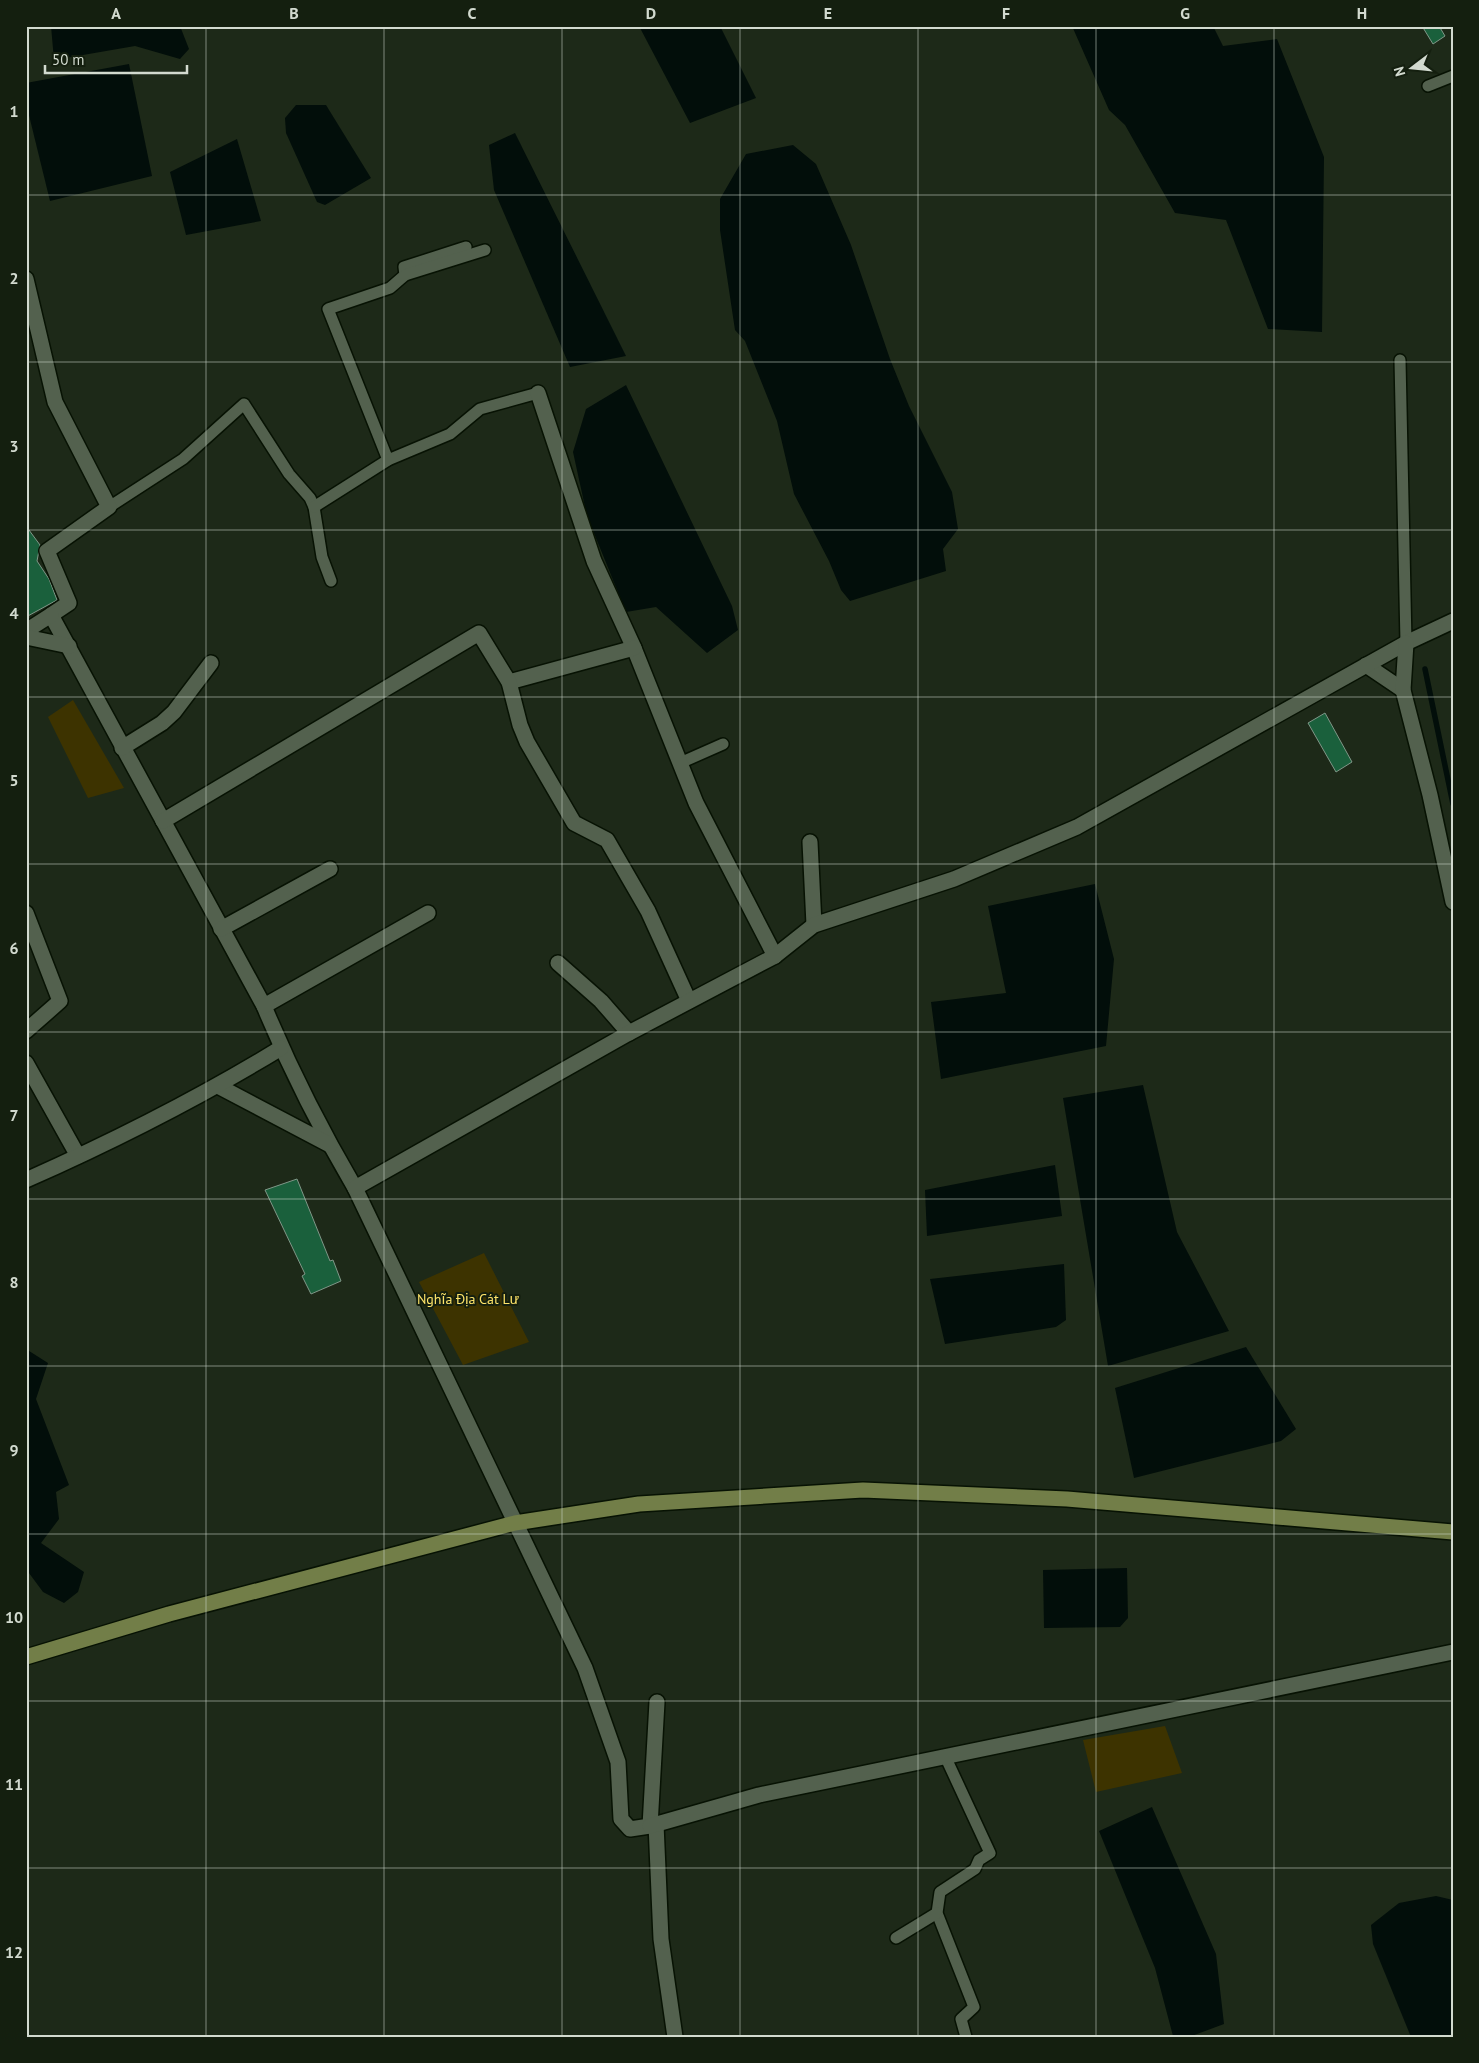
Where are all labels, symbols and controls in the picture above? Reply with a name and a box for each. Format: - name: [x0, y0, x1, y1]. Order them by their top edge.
- text: A: [111, 3, 121, 23]
- text: B: [289, 3, 299, 23]
- text: C: [468, 3, 477, 23]
- text: D: [646, 3, 656, 23]
- text: E: [824, 3, 832, 23]
- text: F: [1002, 3, 1010, 23]
- text: G: [1180, 3, 1190, 23]
- text: H: [1357, 3, 1367, 23]
- scale bar: [45, 42, 188, 74]
- north arrow: [1386, 42, 1436, 92]
- text: 50 m: [52, 50, 85, 69]
- text: N: [1390, 65, 1409, 78]
- text: 1: [9, 101, 19, 121]
- text: 2: [9, 268, 19, 288]
- text: 3: [9, 436, 19, 456]
- text: 4: [9, 603, 19, 623]
- text: 5: [9, 770, 19, 790]
- text: 6: [9, 938, 19, 958]
- text: 7: [9, 1105, 19, 1125]
- text: 8: [9, 1272, 19, 1292]
- park label: Nghĩa Địa Cát Lư: [417, 1290, 519, 1308]
- text: 9: [9, 1440, 19, 1460]
- text: 10: [5, 1607, 23, 1627]
- text: 11: [5, 1774, 23, 1794]
- text: 12: [5, 1942, 23, 1962]

